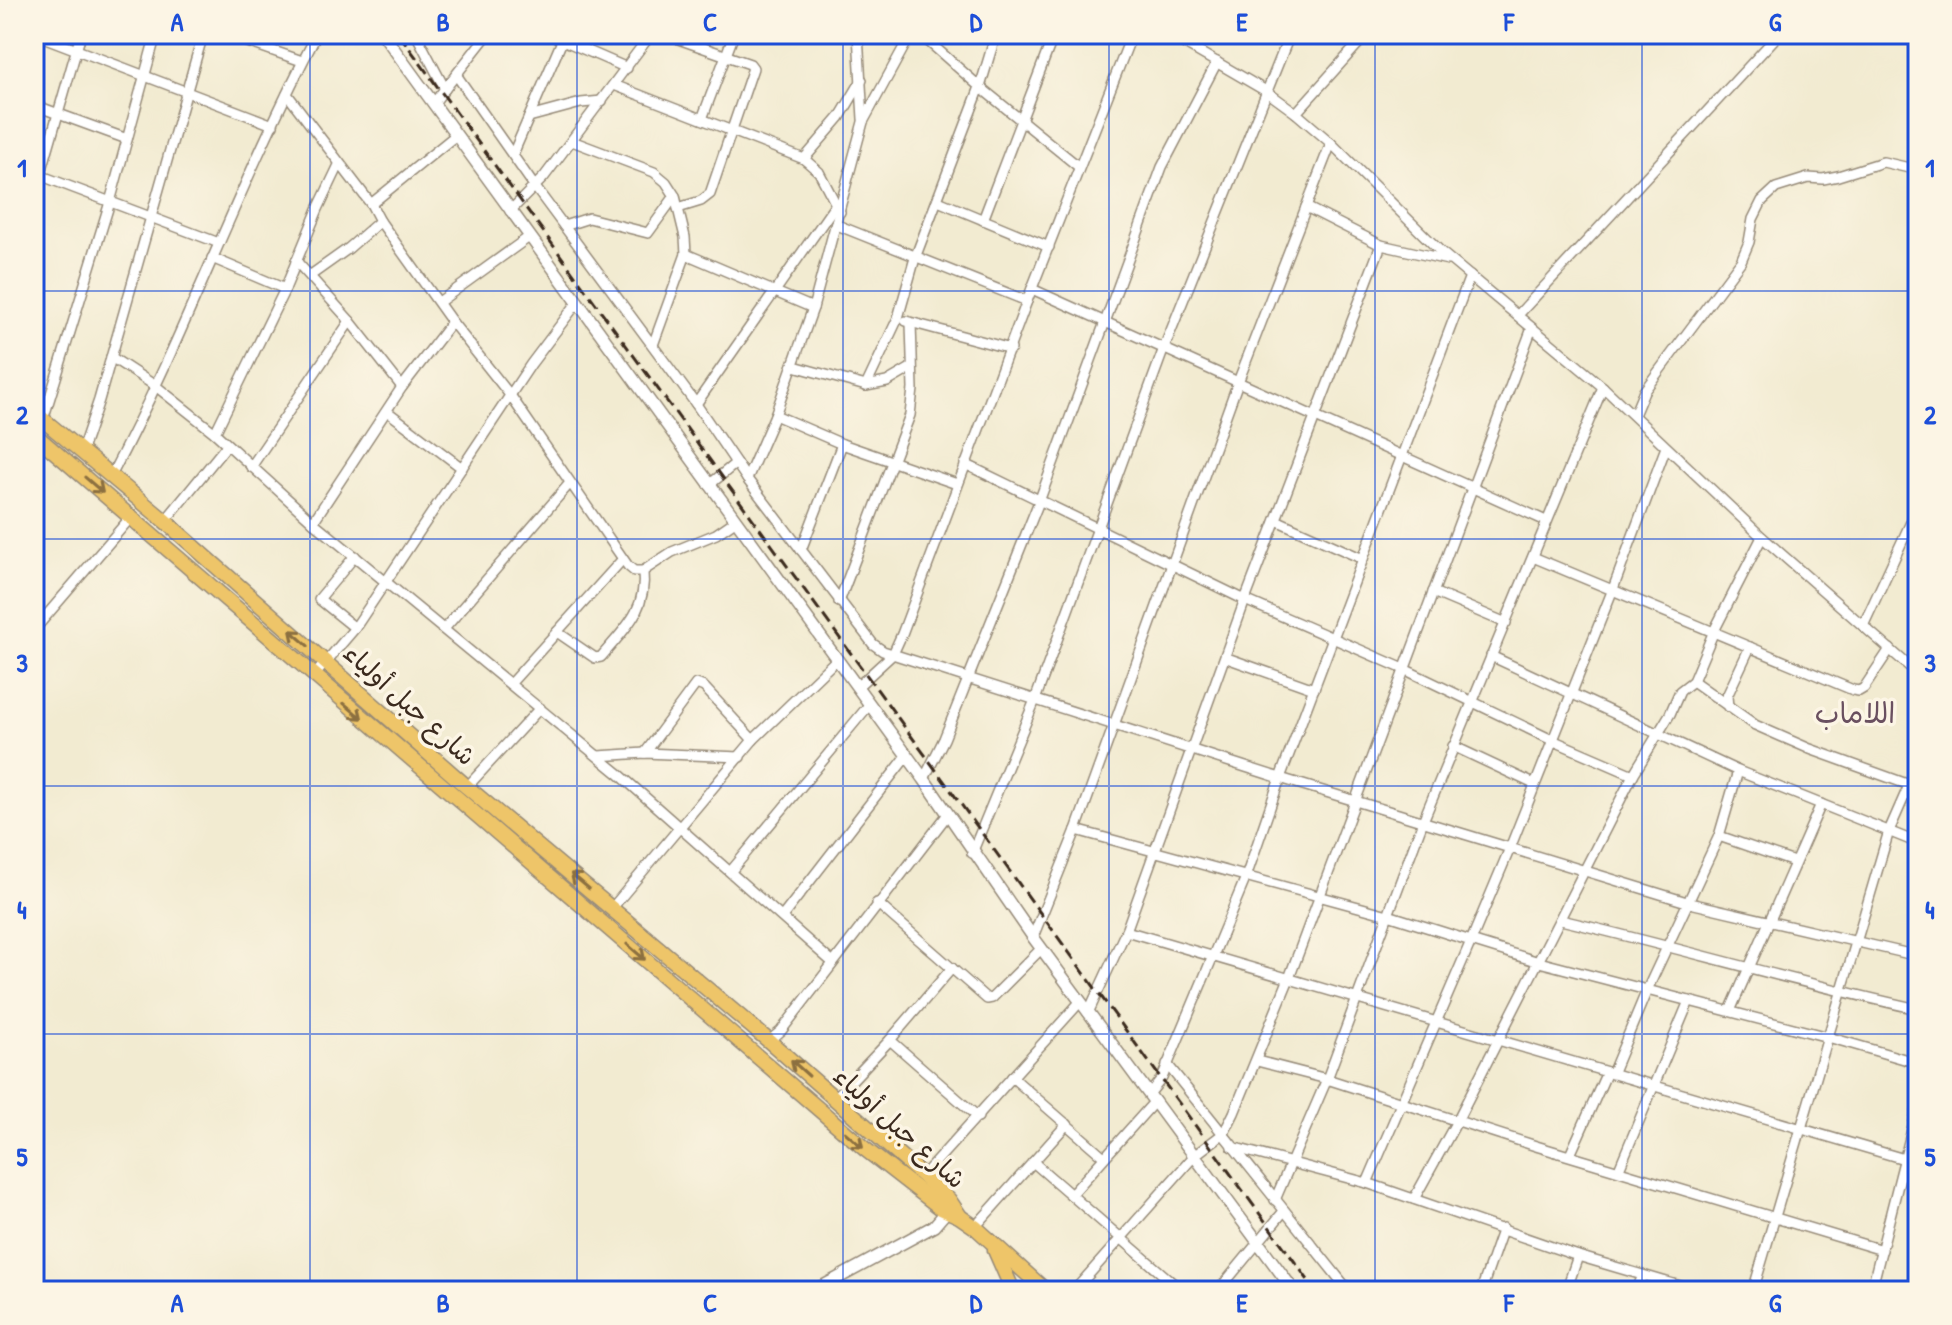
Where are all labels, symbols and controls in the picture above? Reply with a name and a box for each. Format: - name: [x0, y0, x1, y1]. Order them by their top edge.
- text: A: [171, 4, 184, 39]
- text: B: [436, 4, 450, 39]
- text: C: [703, 4, 717, 39]
- text: D: [970, 4, 983, 39]
- text: E: [1236, 4, 1248, 39]
- text: F: [1503, 4, 1515, 39]
- text: G: [1769, 4, 1782, 39]
- text: 1: [17, 150, 27, 185]
- text: 1: [1925, 150, 1935, 185]
- text: 2: [16, 397, 29, 432]
- text: 2: [1924, 397, 1937, 432]
- one-way arrow: [83, 475, 103, 493]
- one-way arrow: [289, 629, 309, 647]
- street label: شارع جبل أولياء: [336, 635, 484, 774]
- text: 3: [16, 645, 28, 680]
- text: 3: [1924, 645, 1936, 680]
- district label: اللاماب: [1815, 694, 1895, 732]
- one-way arrow: [342, 701, 363, 719]
- one-way arrow: [571, 872, 591, 890]
- text: 4: [17, 892, 27, 927]
- text: 4: [1925, 892, 1935, 927]
- one-way arrow: [625, 943, 645, 961]
- street label: شارع جبل أولياء: [826, 1058, 974, 1197]
- one-way arrow: [790, 1059, 810, 1077]
- one-way arrow: [844, 1131, 864, 1149]
- text: 5: [17, 1139, 28, 1174]
- text: 5: [1925, 1139, 1936, 1174]
- text: A: [171, 1285, 184, 1320]
- text: B: [436, 1285, 450, 1320]
- text: C: [703, 1285, 717, 1320]
- text: D: [970, 1285, 983, 1320]
- text: E: [1236, 1285, 1248, 1320]
- text: F: [1503, 1285, 1515, 1320]
- text: G: [1769, 1285, 1782, 1320]

